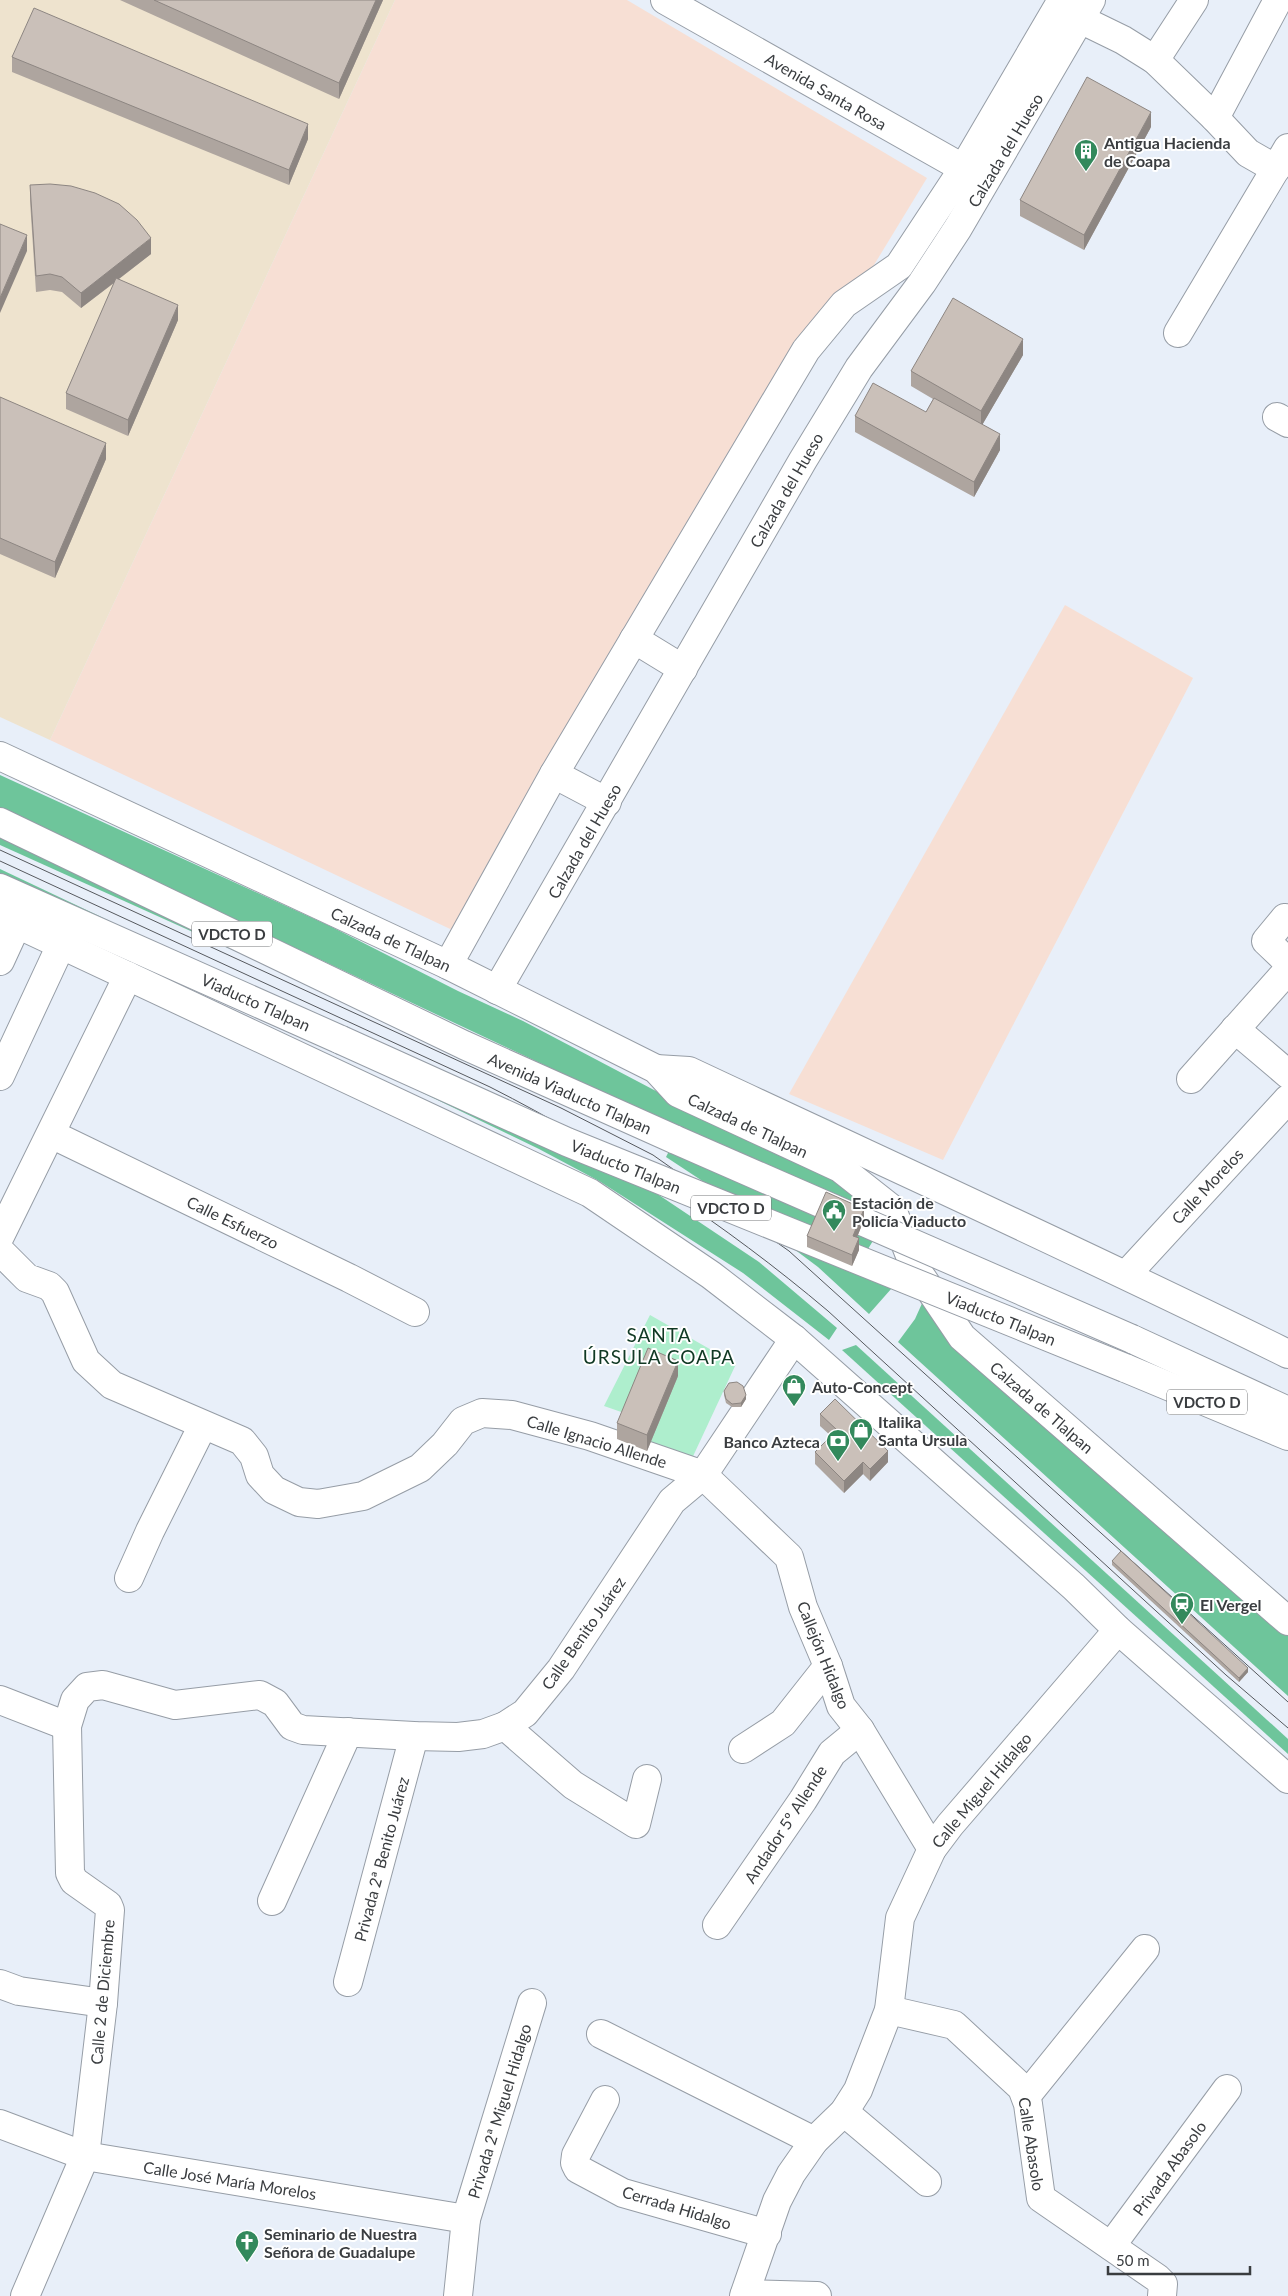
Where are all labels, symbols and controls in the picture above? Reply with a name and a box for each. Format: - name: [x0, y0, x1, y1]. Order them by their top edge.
- street label: Avenida Santa Rosa: [762, 49, 890, 133]
- street label: Calzada del Hueso: [964, 90, 1046, 210]
- place label: Antigua Hacienda de Coapa: [1103, 133, 1231, 170]
- building icon: Antigua Hacienda de Coapa: [1073, 138, 1099, 172]
- street label: Calzada del Hueso: [745, 429, 827, 551]
- street label: Calzada del Hueso: [543, 780, 625, 902]
- street label: Calzada de Tlalpan: [328, 903, 454, 975]
- road number: VDCTO D: [192, 922, 272, 946]
- street label: Viaducto Tlalpan: [199, 969, 313, 1035]
- street label: Avenida Viaducto Tlalpan: [485, 1048, 655, 1138]
- street label: Calzada de Tlalpan: [685, 1089, 811, 1161]
- street label: Viaducto Tlalpan: [568, 1135, 684, 1197]
- street label: Calle Morelos: [1167, 1144, 1247, 1228]
- street label: Calle Esfuerzo: [184, 1192, 282, 1252]
- place label: Estación de Policía Viaducto: [852, 1193, 966, 1230]
- road number: VDCTO D: [691, 1196, 771, 1220]
- public building icon: Estación de Policía Viaducto: [821, 1198, 847, 1232]
- street label: Viaducto Tlalpan: [943, 1287, 1059, 1349]
- district label: SANTA ÚRSULA COAPA: [583, 1323, 735, 1368]
- street label: Calzada de Tlalpan: [987, 1357, 1097, 1457]
- shop icon: Auto-Concept: [781, 1373, 807, 1407]
- place label: Auto-Concept: [811, 1377, 913, 1396]
- road number: VDCTO D: [1167, 1390, 1247, 1414]
- street label: Calle Ignacio Allende: [525, 1411, 669, 1471]
- place label: Italika Santa Ursula: [878, 1412, 967, 1449]
- shop icon: Italika Santa Ursula: [848, 1417, 874, 1451]
- bank icon: Banco Azteca: [825, 1428, 851, 1462]
- place label: Banco Azteca: [724, 1432, 820, 1451]
- street label: Calle Benito Juárez: [537, 1573, 629, 1693]
- station icon: El Vergel: [1169, 1591, 1195, 1625]
- place label: El Vergel: [1200, 1595, 1262, 1614]
- street label: Callejón Hidalgo: [794, 1598, 854, 1712]
- street label: Calle Miguel Hidalgo: [927, 1728, 1035, 1852]
- street label: Andador 5º Allende: [740, 1762, 830, 1886]
- street label: Privada 2ª Benito Juárez: [350, 1775, 412, 1943]
- street label: Calle 2 de Diciembre: [86, 1919, 118, 2065]
- street label: Privada 2ª Miguel Hidalgo: [463, 2021, 535, 2201]
- street label: Calle Abasolo: [1015, 2096, 1049, 2192]
- street label: Privada Abasolo: [1128, 2117, 1210, 2219]
- street label: Calle José María Morelos: [142, 2157, 318, 2203]
- street label: Cerrada Hidalgo: [620, 2181, 734, 2233]
- place label: Seminario de Nuestra Señora de Guadalupe: [264, 2224, 417, 2261]
- church icon: Seminario de Nuestra Señora de Guadalupe: [234, 2229, 260, 2263]
- scale bar: [1108, 2244, 1250, 2276]
- text: 50 m: [1116, 2251, 1150, 2269]

